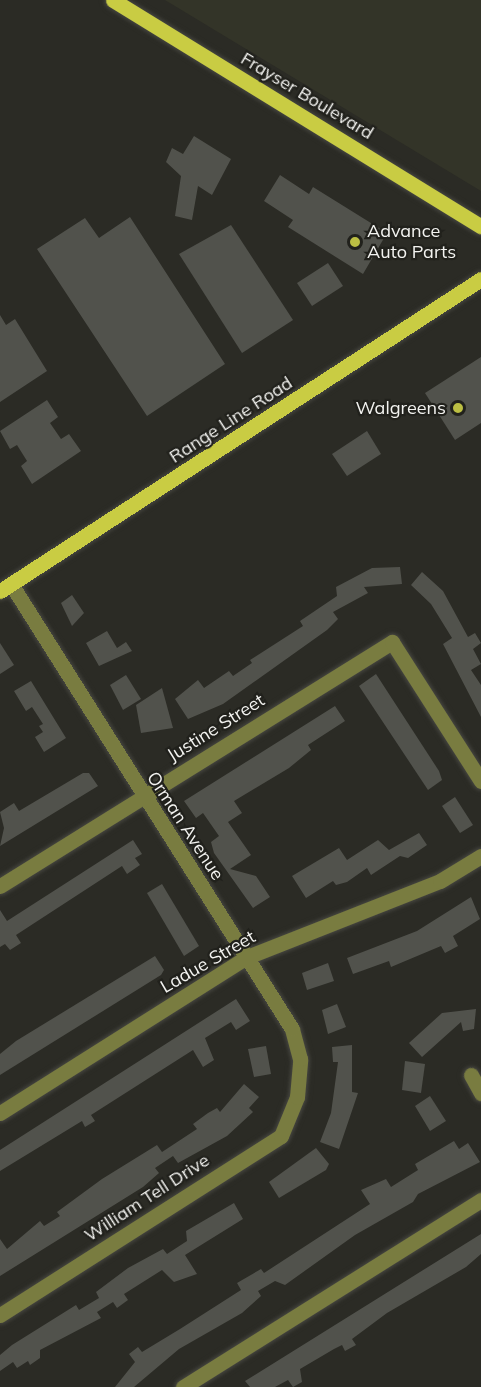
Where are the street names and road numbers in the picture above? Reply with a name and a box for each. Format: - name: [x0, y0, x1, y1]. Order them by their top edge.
- street label: Frayser Boulevard: [237, 48, 377, 144]
- street label: Range Line Road: [165, 372, 297, 468]
- street label: Justine Street: [163, 690, 269, 766]
- street label: Orman Avenue: [142, 768, 228, 884]
- street label: Ladue Street: [157, 926, 259, 998]
- street label: William Tell Drive: [81, 1150, 213, 1246]

